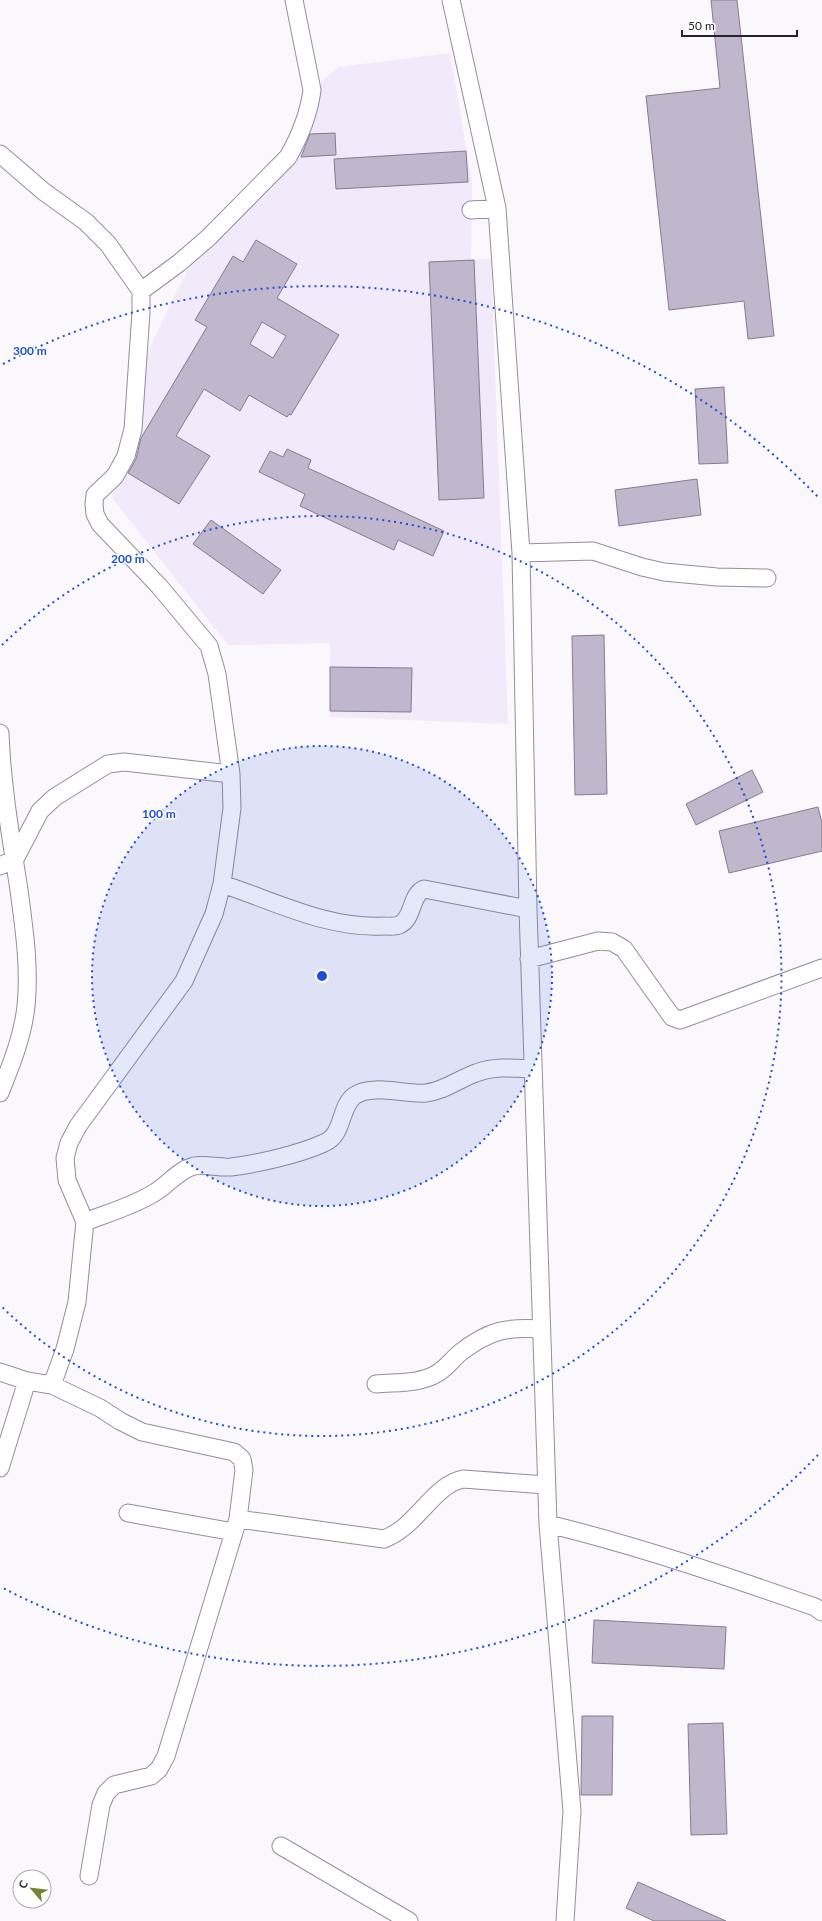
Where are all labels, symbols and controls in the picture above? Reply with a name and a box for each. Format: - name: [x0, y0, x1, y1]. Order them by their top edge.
- scale bar: [682, 12, 797, 38]
- text: 50 m: [688, 18, 715, 33]
- text: 300 m: [13, 343, 47, 358]
- text: 200 m: [111, 551, 145, 566]
- text: 100 m: [142, 806, 176, 821]
- centre of rings: [315, 969, 329, 983]
- north arrow: [12, 1869, 52, 1909]
- text: С: [15, 1877, 31, 1890]

